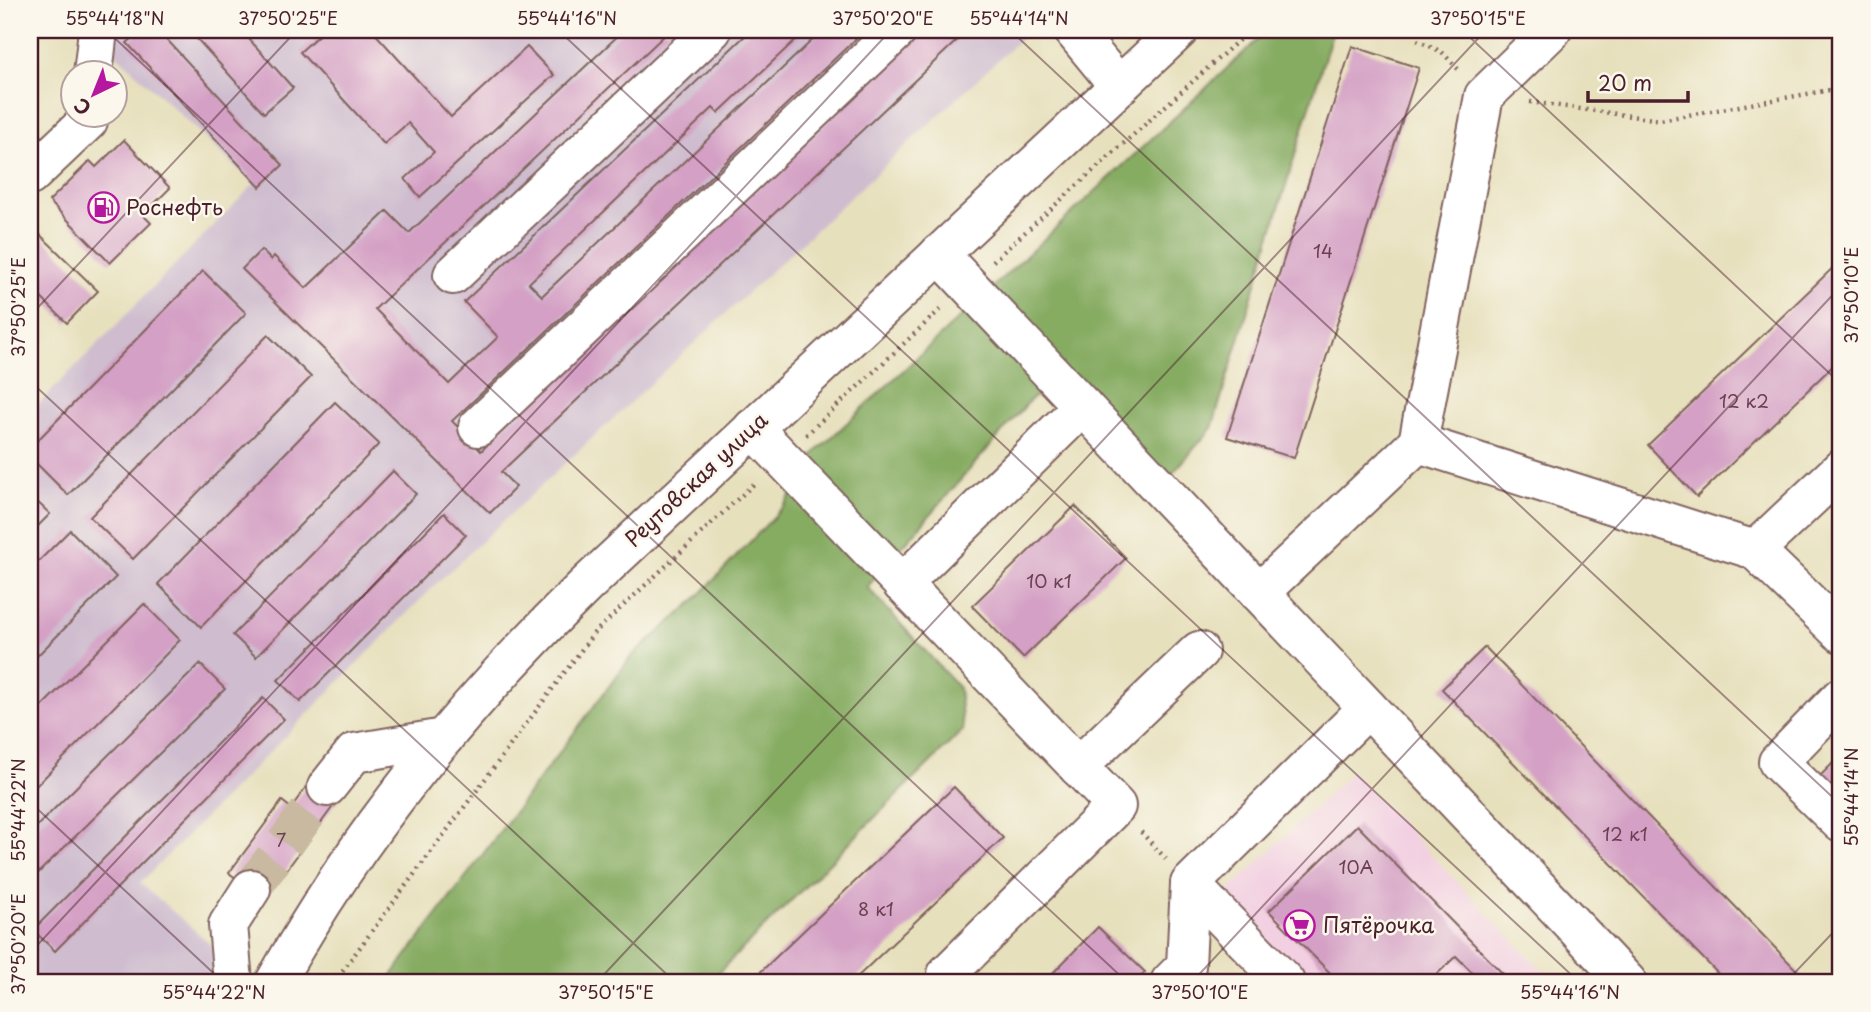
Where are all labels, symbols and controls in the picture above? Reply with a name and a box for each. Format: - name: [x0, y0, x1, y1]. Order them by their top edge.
- text: 55°44'18"N: [65, 4, 165, 31]
- text: 37°50'25"E: [238, 4, 338, 31]
- text: 55°44'16"N: [517, 4, 617, 31]
- text: 37°50'20"E: [832, 4, 934, 31]
- text: 55°44'14"N: [969, 4, 1069, 31]
- text: 37°50'15"E: [1430, 4, 1526, 31]
- north arrow: [60, 60, 130, 130]
- scale bar: [1588, 60, 1687, 104]
- text: 20 m: [1598, 66, 1652, 98]
- text: С: [67, 92, 97, 122]
- place label: Роснефть: [126, 190, 223, 222]
- fuel station icon: Роснефть: [86, 191, 120, 225]
- house number: 14: [1313, 237, 1333, 264]
- text: 37°50'10"E: [1837, 246, 1864, 344]
- text: 37°50'25"E: [4, 257, 31, 357]
- house number: 12 к2: [1719, 387, 1769, 414]
- street label: Реутовская улица: [617, 403, 775, 553]
- house number: 10 к1: [1026, 567, 1072, 594]
- text: 55°44'14"N: [1837, 747, 1864, 847]
- text: 55°44'22"N: [4, 758, 31, 862]
- house number: 12 к1: [1602, 820, 1648, 847]
- house number: 7: [276, 826, 286, 853]
- house number: 10А: [1338, 853, 1374, 880]
- text: 37°50'20"E: [4, 893, 31, 995]
- house number: 8 к1: [858, 895, 894, 922]
- place label: Пятёрочка: [1323, 908, 1435, 940]
- supermarket icon: Пятёрочка: [1283, 909, 1317, 943]
- text: 55°44'22"N: [162, 978, 266, 1005]
- text: 37°50'15"E: [558, 978, 654, 1005]
- text: 37°50'10"E: [1151, 978, 1249, 1005]
- text: 55°44'16"N: [1520, 978, 1620, 1005]

